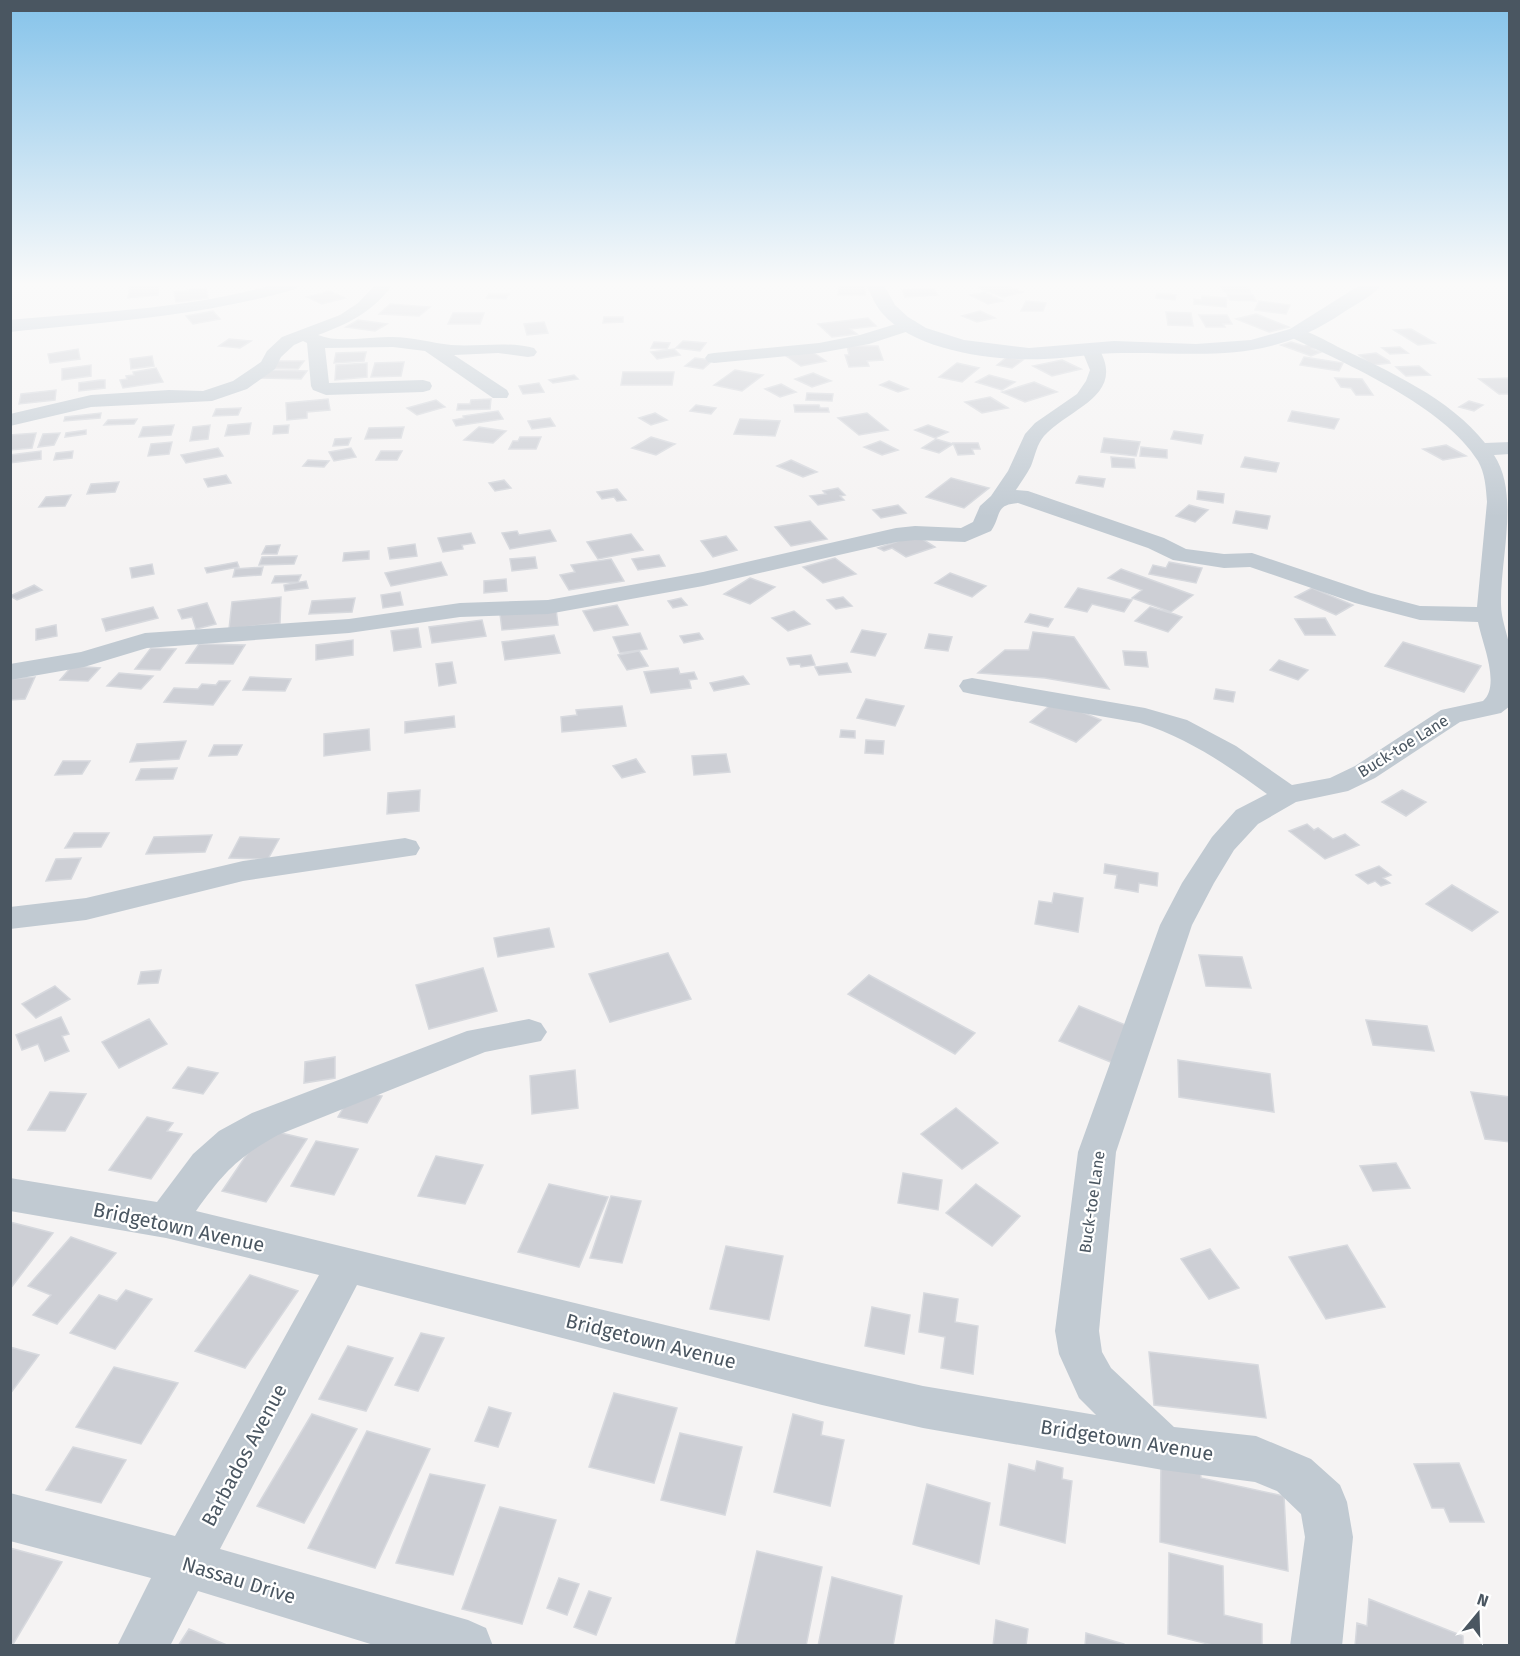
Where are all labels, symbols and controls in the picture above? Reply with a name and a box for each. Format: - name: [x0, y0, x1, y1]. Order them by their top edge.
- street label: Buck-toe Lane: [1354, 711, 1452, 781]
- street label: Buck-toe Lane: [1075, 1150, 1109, 1254]
- street label: Bridgetown Avenue: [91, 1197, 267, 1257]
- street label: Bridgetown Avenue: [563, 1308, 739, 1374]
- street label: Barbados Avenue: [196, 1380, 292, 1530]
- street label: Bridgetown Avenue: [1039, 1414, 1215, 1466]
- street label: Nassau Drive: [179, 1551, 299, 1609]
- north arrow: [1448, 1584, 1508, 1644]
- text: N: [1475, 1590, 1491, 1611]

